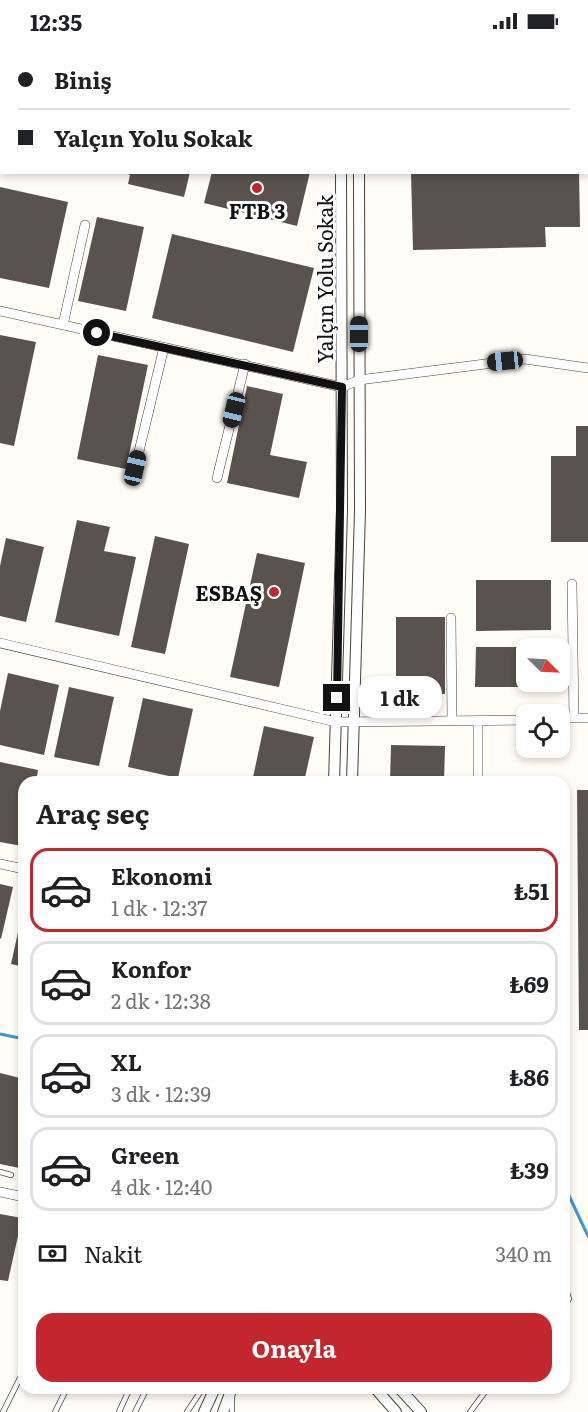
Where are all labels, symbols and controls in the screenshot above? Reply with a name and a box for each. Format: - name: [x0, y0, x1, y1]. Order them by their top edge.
- text: 12:35: [30, 5, 82, 38]
- text: Biniş: [54, 63, 112, 96]
- text: Yalçın Yolu Sokak: [54, 121, 252, 154]
- marker: FTB 3: [250, 181, 264, 195]
- street label: Yalçın Yolu Sokak: [309, 194, 339, 363]
- place label: FTB 3: [229, 195, 285, 225]
- car: [350, 316, 368, 352]
- route start: [83, 319, 110, 346]
- car: [486, 350, 524, 372]
- car: [221, 390, 247, 430]
- car: [122, 448, 148, 488]
- place label: ESBAŞ: [195, 577, 262, 607]
- marker: ESBAŞ: [267, 585, 281, 599]
- north arrow: [516, 638, 570, 692]
- map controls: [516, 638, 570, 758]
- callout: 1 dk: [358, 677, 442, 719]
- text: 1 dk: [381, 682, 419, 712]
- route end: [323, 684, 350, 711]
- button: locate: [516, 704, 570, 758]
- text: Araç seç: [36, 792, 150, 832]
- text: Ekonomi: [111, 859, 212, 892]
- icon: car: [39, 863, 93, 917]
- text: ₺51: [514, 874, 549, 907]
- text: 1 dk · 12:37: [111, 892, 207, 922]
- text: Konfor: [111, 952, 191, 985]
- icon: car: [39, 956, 93, 1010]
- text: ₺69: [509, 967, 549, 1000]
- text: 2 dk · 12:38: [111, 985, 211, 1015]
- text: XL: [111, 1045, 142, 1078]
- icon: car: [39, 1049, 93, 1103]
- text: ₺86: [509, 1060, 549, 1093]
- text: 3 dk · 12:39: [111, 1078, 211, 1108]
- text: Green: [111, 1138, 180, 1171]
- icon: car: [39, 1142, 93, 1196]
- text: ₺39: [510, 1153, 549, 1186]
- text: 4 dk · 12:40: [111, 1171, 212, 1201]
- icon: cash: [36, 1237, 69, 1270]
- text: Nakit: [84, 1237, 142, 1270]
- text: 340 m: [495, 1238, 552, 1268]
- button: Onayla: [36, 1313, 552, 1382]

